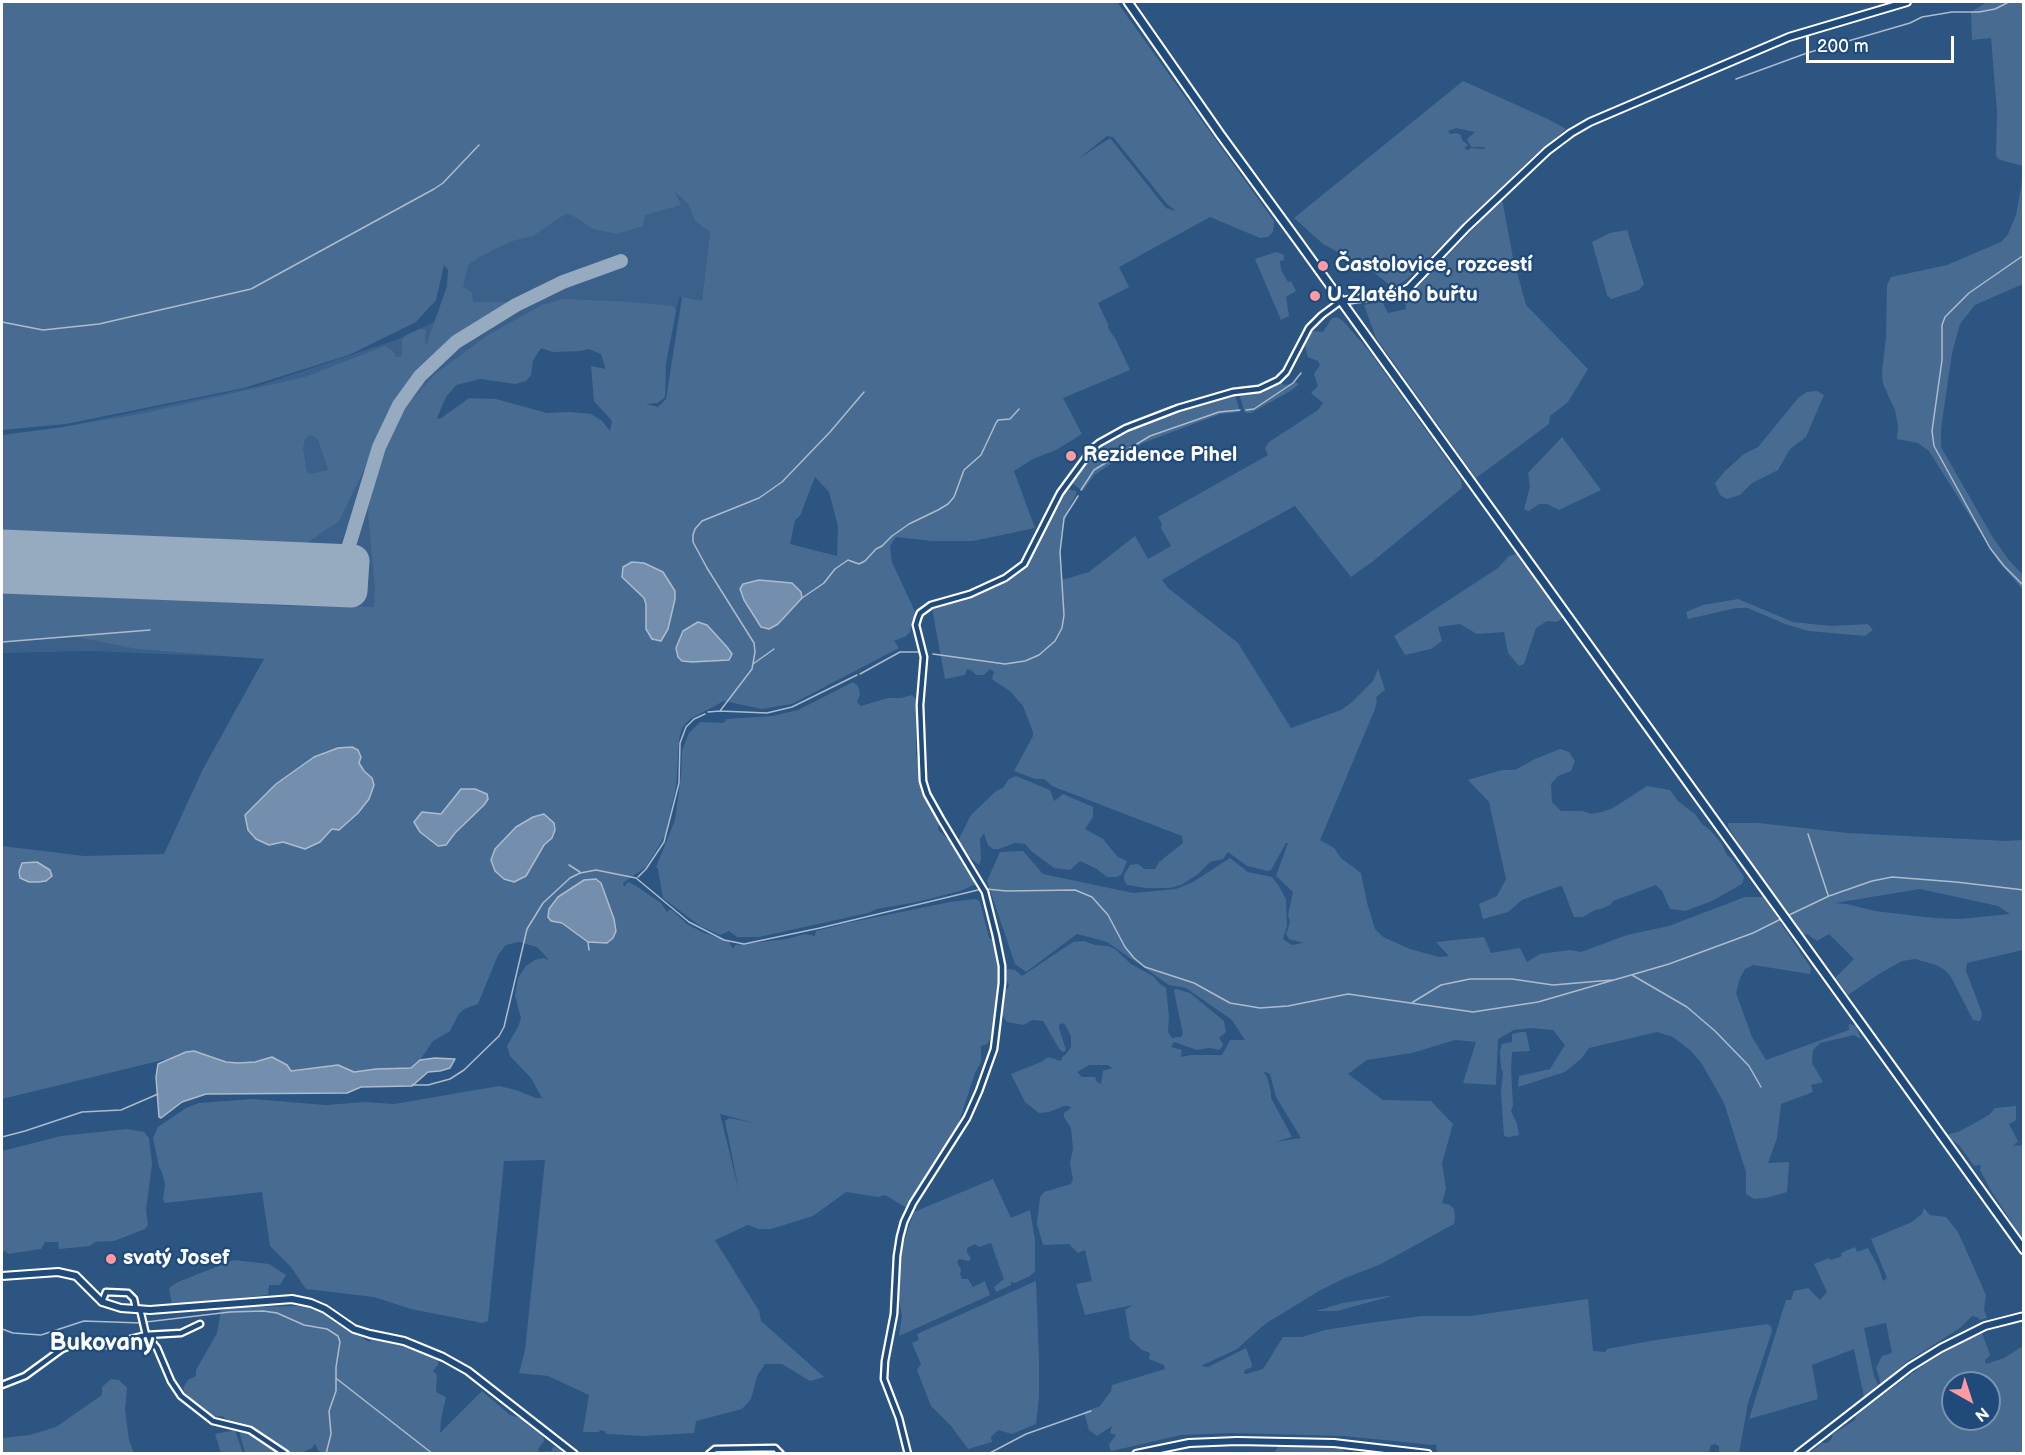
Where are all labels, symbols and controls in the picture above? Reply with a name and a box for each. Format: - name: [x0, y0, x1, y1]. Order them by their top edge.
- scale bar: [1809, 24, 1958, 62]
- text: 200 m: [1817, 36, 1869, 57]
- place label: Častolovice, rozcestí: [1335, 253, 1532, 279]
- marker: Častolovice, rozcestí: [1316, 259, 1330, 273]
- place label: U Zlatého buřtu: [1327, 283, 1478, 309]
- marker: U Zlatého buřtu: [1308, 289, 1322, 303]
- place label: Rezidence Pihel: [1083, 443, 1237, 469]
- marker: Rezidence Pihel: [1064, 449, 1078, 463]
- place label: svatý Josef: [123, 1246, 230, 1272]
- marker: svatý Josef: [104, 1252, 118, 1266]
- district label: Bukovany: [50, 1330, 154, 1358]
- north arrow: [1941, 1371, 2001, 1431]
- text: N: [1971, 1403, 1992, 1425]

